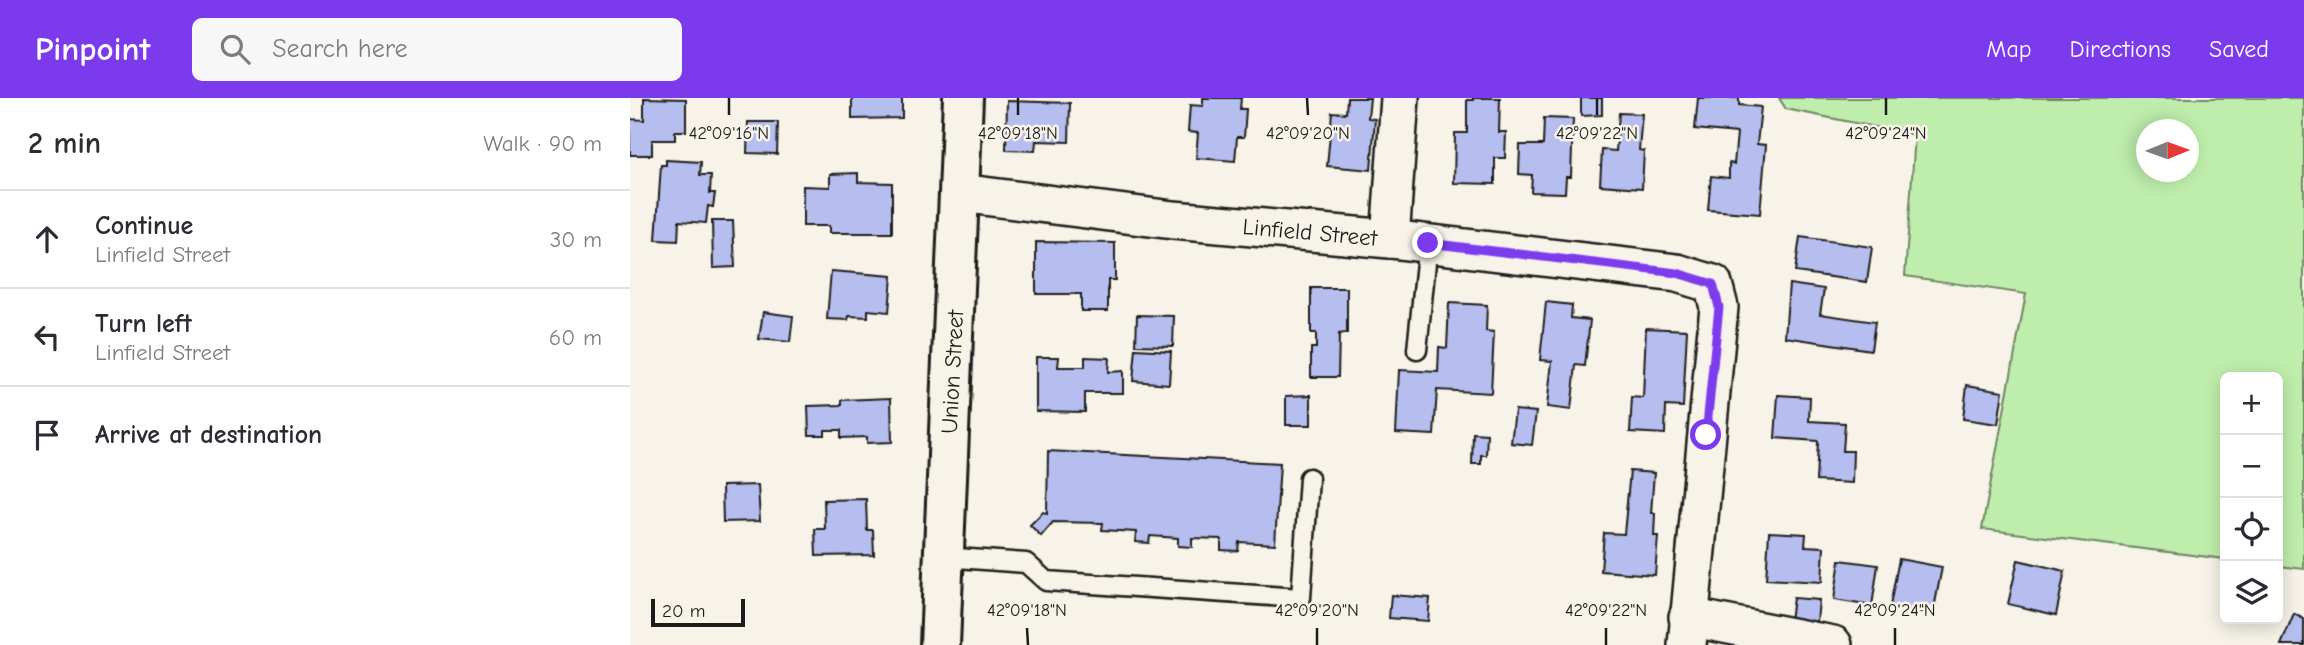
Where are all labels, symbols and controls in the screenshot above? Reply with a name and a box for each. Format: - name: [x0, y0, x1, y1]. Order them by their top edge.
- search box: [192, 18, 682, 81]
- text: Pinpoint: [35, 30, 150, 68]
- icon: search: [216, 30, 254, 68]
- text: Search here: [272, 34, 408, 64]
- text: Map: [1986, 35, 2032, 63]
- text: Directions: [2070, 35, 2171, 63]
- text: Saved: [2209, 35, 2269, 63]
- north arrow: [2136, 119, 2199, 182]
- text: 42°09'16"N: [689, 123, 769, 144]
- text: 42°09'18"N: [978, 123, 1058, 144]
- text: 42°09'20"N: [1266, 123, 1350, 144]
- text: 42°09'22"N: [1556, 123, 1638, 144]
- text: 42°09'24"N: [1845, 123, 1927, 144]
- text: 2 min: [28, 126, 101, 161]
- text: Walk · 90 m: [483, 130, 602, 157]
- text: Continue: [95, 211, 193, 241]
- street label: Linfield Street: [1241, 213, 1380, 252]
- icon: ahead: [28, 220, 66, 258]
- text: 30 m: [550, 226, 602, 253]
- route end: [1412, 227, 1443, 258]
- text: Linfield Street: [95, 241, 230, 268]
- street label: Union Street: [936, 308, 969, 435]
- text: Turn left: [95, 309, 192, 339]
- icon: left: [28, 318, 66, 356]
- text: 60 m: [549, 324, 602, 351]
- text: Linfield Street: [95, 339, 230, 366]
- map controls: [2220, 372, 2283, 624]
- button: +: [2220, 372, 2283, 435]
- icon: arrive: [28, 416, 66, 454]
- route start: [1690, 419, 1721, 450]
- text: Arrive at destination: [95, 420, 322, 450]
- button: −: [2220, 435, 2283, 498]
- button: locate: [2220, 498, 2283, 561]
- button: layers: [2220, 561, 2283, 624]
- scale bar: [651, 596, 746, 628]
- text: 20 m: [662, 600, 706, 622]
- text: 42°09'18"N: [987, 600, 1067, 621]
- text: 42°09'20"N: [1275, 600, 1359, 621]
- text: 42°09'22"N: [1565, 600, 1647, 621]
- text: 42°09'24"N: [1854, 600, 1936, 621]

